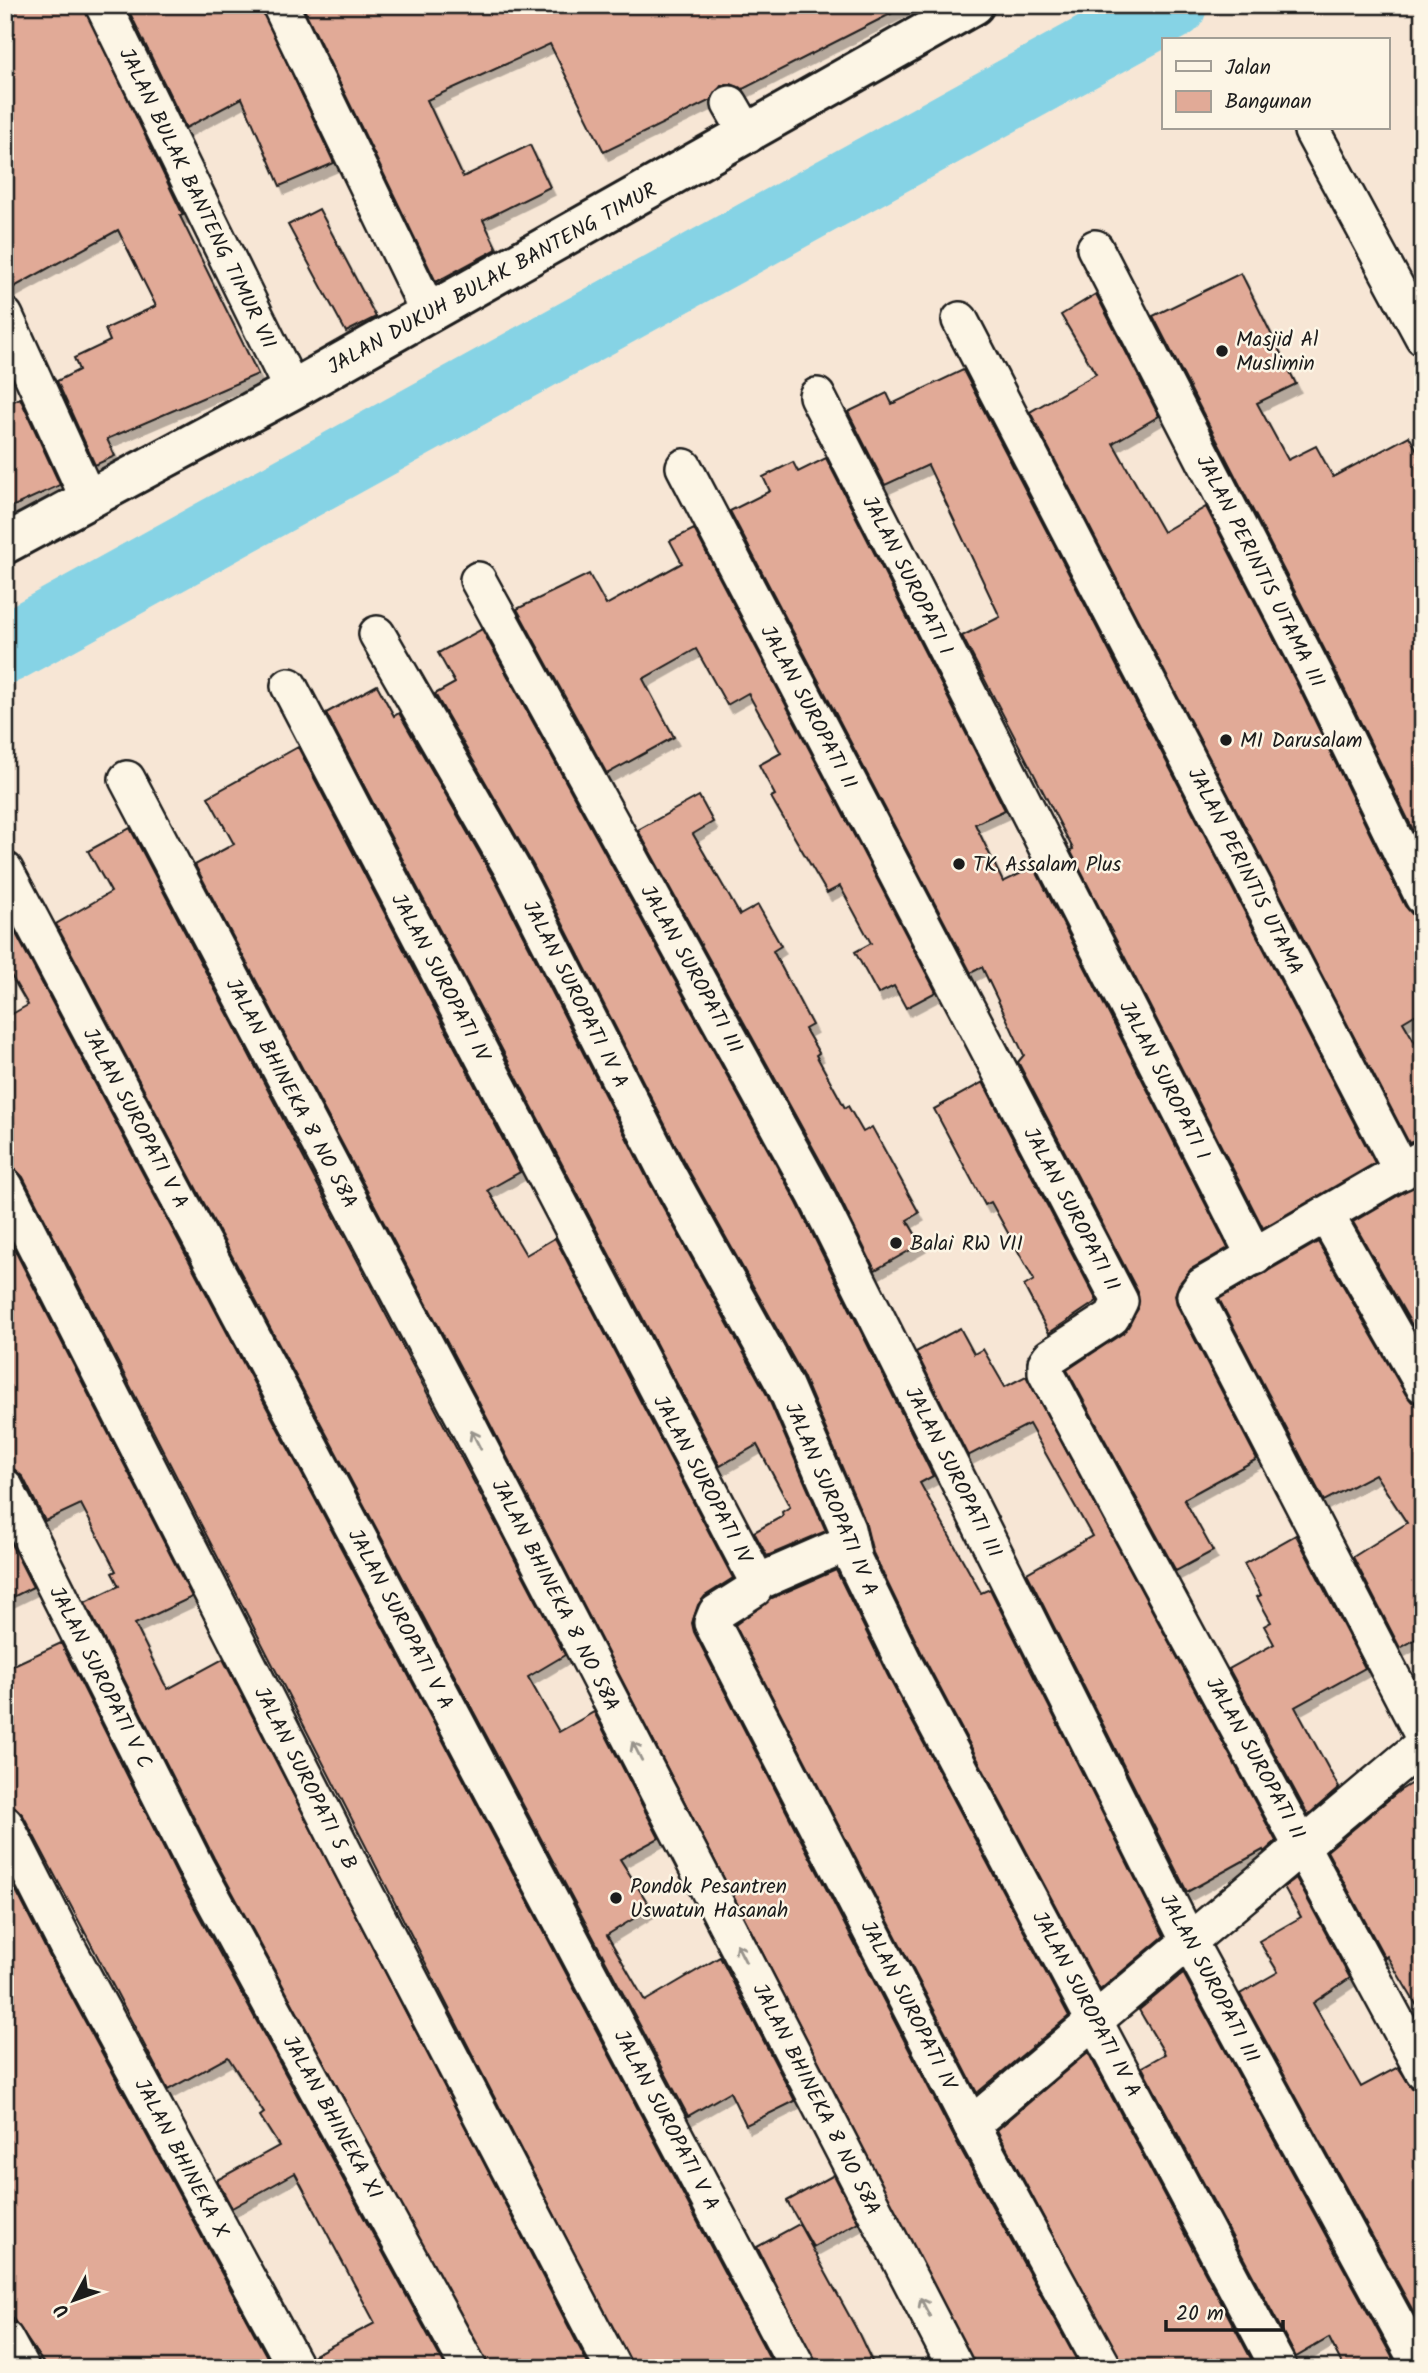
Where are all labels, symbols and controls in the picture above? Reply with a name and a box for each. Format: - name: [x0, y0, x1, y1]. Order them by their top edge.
- legend: [1162, 38, 1390, 130]
- street label: JALAN BULAK BANTENG TIMUR VII: [109, 42, 284, 355]
- text: Jalan: [1225, 52, 1271, 85]
- text: Bangunan: [1225, 86, 1312, 119]
- street label: JALAN DUKUH BULAK BANTENG TIMUR: [322, 175, 664, 384]
- place label: Masjid Al Muslimin: [1236, 324, 1319, 381]
- marker: Masjid Al Muslimin: [1214, 343, 1230, 359]
- street label: JALAN PERINTIS UTAMA III: [1187, 450, 1333, 694]
- street label: JALAN SUROPATI I: [852, 490, 961, 661]
- street label: JALAN SUROPATI II: [750, 620, 865, 796]
- place label: MI Darusalam: [1240, 725, 1362, 758]
- marker: MI Darusalam: [1218, 732, 1234, 748]
- street label: JALAN PERINTIS UTAMA: [1178, 762, 1311, 981]
- place label: TK Assalam Plus: [973, 849, 1121, 882]
- marker: TK Assalam Plus: [951, 856, 967, 872]
- street label: JALAN SUROPATI III: [631, 879, 751, 1060]
- street label: JALAN SUROPATI IV: [381, 888, 499, 1069]
- street label: JALAN SUROPATI IV A: [513, 895, 636, 1095]
- street label: JALAN BHINEKA 8 NO 58A: [216, 973, 366, 1215]
- street label: JALAN SUROPATI I: [1109, 995, 1218, 1166]
- street label: JALAN SUROPATI V A: [73, 1022, 196, 1215]
- street label: JALAN SUROPATI II: [1013, 1122, 1128, 1298]
- place label: Balai RW VII: [910, 1228, 1023, 1261]
- marker: Balai RW VII: [888, 1235, 904, 1251]
- street label: JALAN SUROPATI III: [895, 1381, 1010, 1564]
- street label: JALAN SUROPATI IV: [643, 1390, 761, 1571]
- street label: JALAN SUROPATI IV A: [775, 1398, 886, 1602]
- one-way arrow: [469, 1430, 482, 1451]
- street label: JALAN BHINEKA 8 NO 58A: [482, 1474, 628, 1718]
- street label: JALAN SUROPATI V A: [338, 1523, 461, 1716]
- street label: JALAN SUROPATI V C: [39, 1581, 160, 1775]
- street label: JALAN SUROPATI II: [1196, 1671, 1313, 1846]
- street label: JALAN SUROPATI 5 B: [244, 1681, 365, 1876]
- one-way arrow: [629, 1741, 643, 1761]
- place label: Pondok Pesantren Uswatun Hasanah: [630, 1871, 788, 1928]
- street label: JALAN SUROPATI III: [1150, 1888, 1267, 2070]
- marker: Pondok Pesantren Uswatun Hasanah: [608, 1890, 624, 1906]
- street label: JALAN SUROPATI IV A: [1022, 1905, 1149, 2104]
- street label: JALAN SUROPATI IV: [851, 1915, 965, 2098]
- one-way arrow: [734, 1943, 748, 1964]
- street label: JALAN BHINEKA 8 NO 58A: [743, 1978, 889, 2222]
- street label: JALAN SUROPATI V A: [604, 2024, 727, 2217]
- street label: JALAN BHINEKA XI: [273, 2030, 391, 2206]
- street label: JALAN BHINEKA X: [125, 2073, 237, 2245]
- north arrow: [38, 2264, 108, 2334]
- scale bar: [1166, 2289, 1283, 2333]
- text: U: [47, 2295, 78, 2324]
- one-way arrow: [917, 2297, 931, 2318]
- text: 20 m: [1176, 2298, 1224, 2331]

